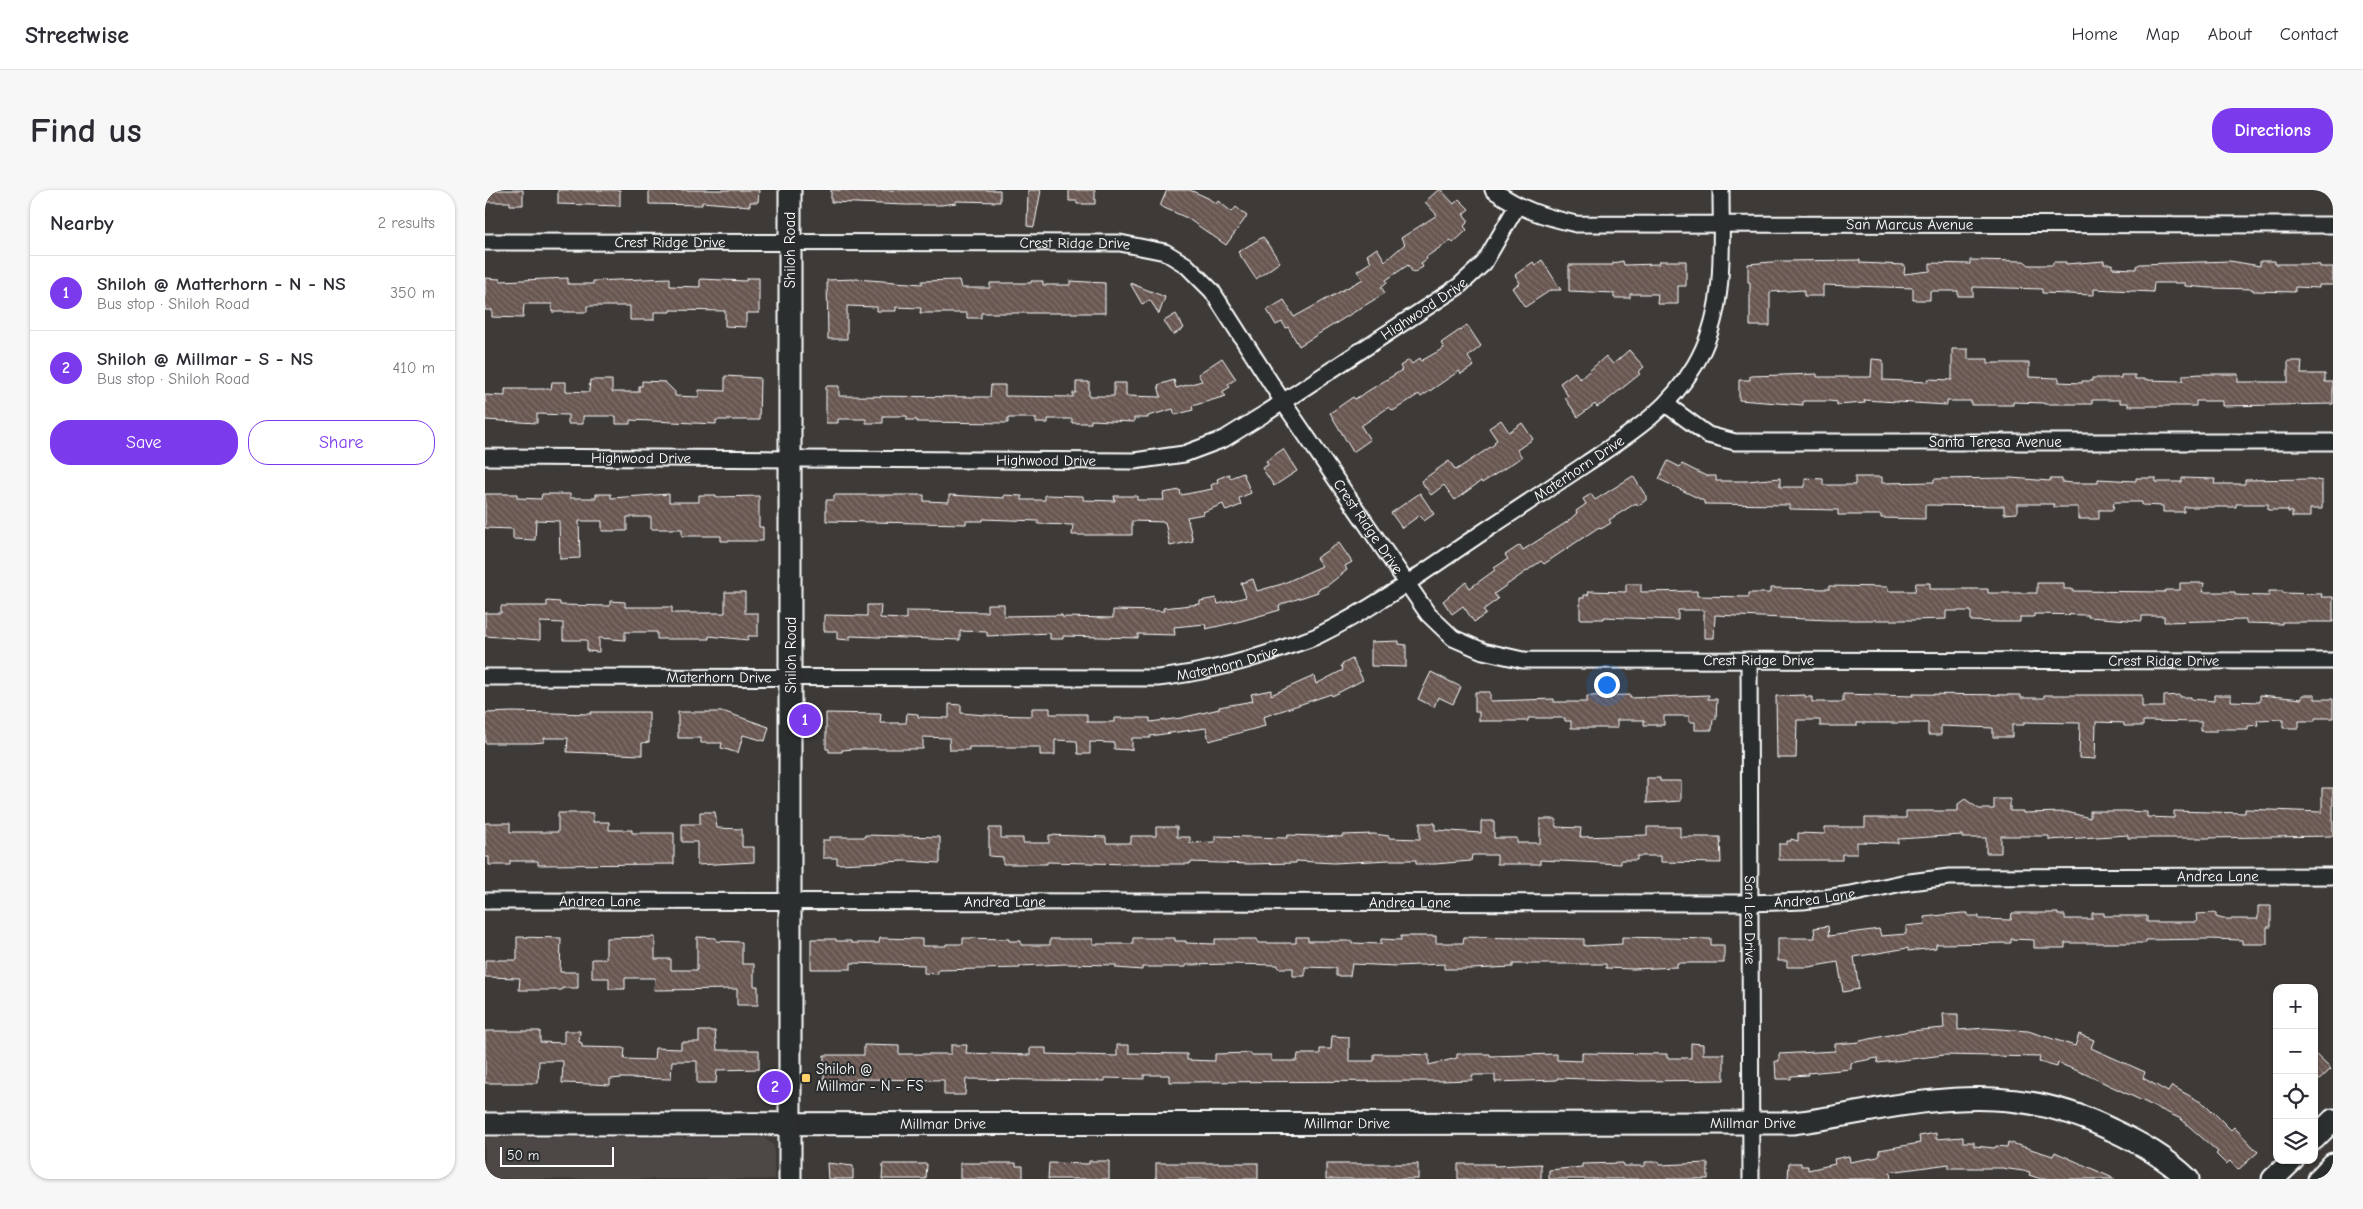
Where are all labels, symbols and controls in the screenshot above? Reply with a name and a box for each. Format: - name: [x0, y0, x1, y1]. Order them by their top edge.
- text: Streetwise: [25, 21, 129, 49]
- text: Home: [2071, 24, 2118, 45]
- text: Map: [2146, 24, 2180, 45]
- text: About: [2208, 24, 2252, 45]
- text: Contact: [2280, 24, 2338, 45]
- button: Directions: [2212, 108, 2333, 153]
- text: Find us: [30, 110, 142, 151]
- text: Nearby: [50, 211, 114, 235]
- street label: Shiloh Road: [781, 212, 799, 288]
- text: 2 results: [378, 214, 435, 232]
- street label: San Marcus Avenue: [1846, 215, 1974, 234]
- street label: Crest Ridge Drive: [614, 233, 726, 251]
- street label: Crest Ridge Drive: [1019, 233, 1133, 254]
- text: Shiloh @ Matterhorn - N - NS: [97, 273, 346, 295]
- street label: Highwood Drive: [1377, 273, 1472, 344]
- text: 1: [63, 284, 69, 302]
- text: 350 m: [390, 284, 435, 302]
- text: Bus stop · Shiloh Road: [97, 295, 250, 313]
- text: Shiloh @ Millmar - S - NS: [97, 348, 313, 370]
- text: 2: [62, 359, 70, 377]
- text: 410 m: [393, 359, 435, 377]
- text: Bus stop · Shiloh Road: [97, 370, 250, 388]
- button: Save: [50, 420, 238, 465]
- button: Share: [248, 420, 435, 465]
- street label: Materhorn Drive: [1530, 431, 1628, 505]
- street label: Santa Teresa Avenue: [1929, 433, 2062, 451]
- street label: Highwood Drive: [591, 449, 692, 467]
- street label: Highwood Drive: [996, 451, 1097, 470]
- street label: Crest Ridge Drive: [1329, 476, 1407, 578]
- street label: Shiloh Road: [782, 617, 800, 693]
- street label: Materhorn Drive: [1175, 641, 1281, 685]
- street label: Crest Ridge Drive: [1703, 651, 1815, 669]
- street label: Crest Ridge Drive: [2108, 652, 2220, 670]
- street label: Materhorn Drive: [666, 668, 772, 686]
- your location: [1594, 672, 1620, 698]
- pin: 1: [789, 701, 821, 739]
- street label: Andrea Lane: [2177, 867, 2259, 885]
- street label: San Lea Drive: [1741, 875, 1759, 965]
- street label: Andrea Lane: [1774, 884, 1858, 911]
- street label: Andrea Lane: [559, 892, 641, 910]
- street label: Andrea Lane: [964, 893, 1046, 911]
- street label: Andrea Lane: [1369, 893, 1451, 912]
- map controls: [2273, 984, 2318, 1164]
- button: +: [2273, 984, 2318, 1029]
- button: −: [2273, 1029, 2318, 1074]
- place label: Shiloh @ Millmar - N - FS: [816, 1060, 924, 1095]
- pin: 2: [759, 1068, 791, 1106]
- marker: Shiloh @ Millmar - N - FS: [800, 1072, 812, 1084]
- button: locate: [2273, 1074, 2318, 1119]
- street label: Millmar Drive: [1304, 1114, 1391, 1132]
- street label: Millmar Drive: [1710, 1114, 1797, 1132]
- street label: Millmar Drive: [900, 1115, 987, 1133]
- button: layers: [2273, 1119, 2318, 1164]
- scale bar: [500, 1144, 614, 1167]
- text: 50 m: [507, 1147, 539, 1164]

